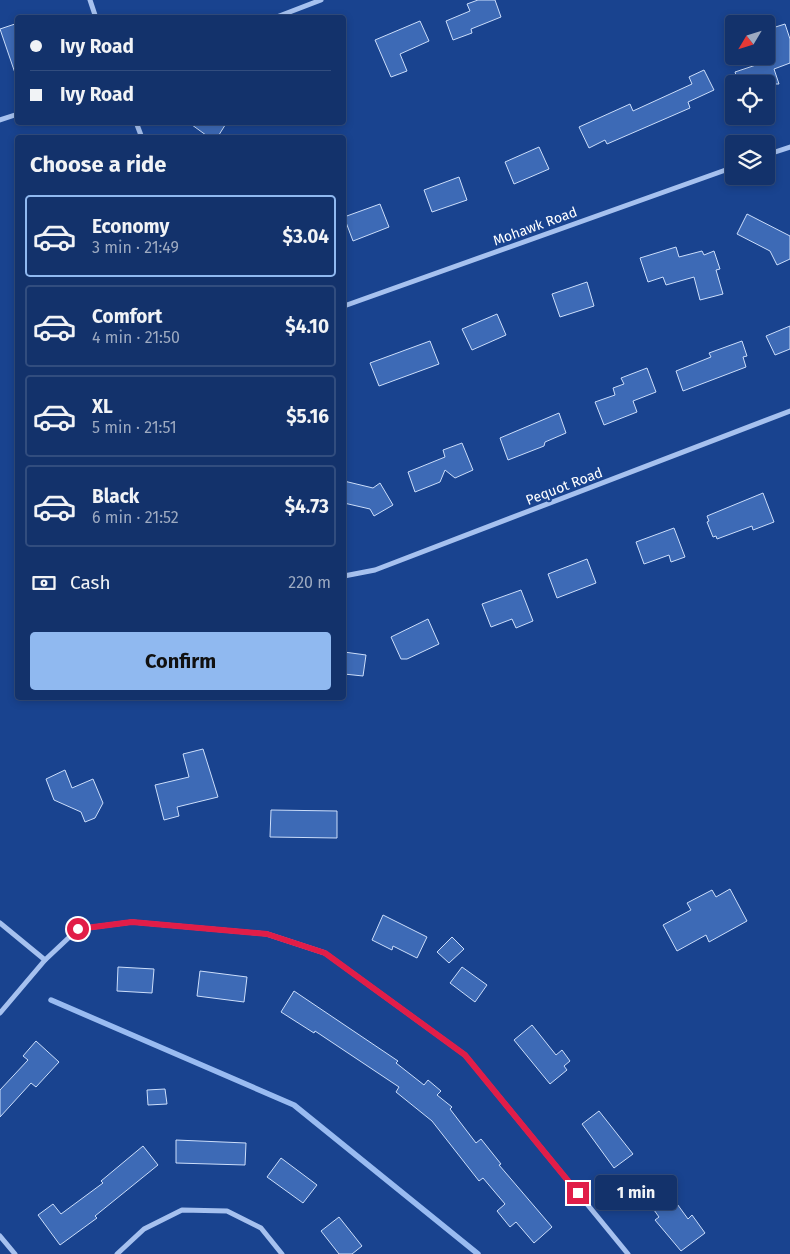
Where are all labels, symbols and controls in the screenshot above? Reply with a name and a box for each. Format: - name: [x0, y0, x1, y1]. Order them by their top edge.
- north arrow: [725, 15, 775, 65]
- map controls: [725, 15, 775, 185]
- text: Ivy Road: [60, 35, 134, 58]
- button: locate: [725, 75, 775, 125]
- text: Ivy Road: [60, 83, 134, 106]
- button: layers: [725, 135, 775, 185]
- text: Choose a ride: [30, 151, 166, 178]
- street label: Mohawk Road: [491, 203, 579, 250]
- icon: car: [32, 214, 77, 259]
- text: Economy: [92, 215, 169, 238]
- text: $3.04: [283, 225, 329, 248]
- text: 3 min · 21:49: [92, 238, 179, 257]
- icon: car: [32, 304, 77, 349]
- text: Comfort: [92, 305, 162, 328]
- text: $4.10: [285, 315, 329, 338]
- text: 4 min · 21:50: [92, 328, 180, 347]
- icon: car: [32, 394, 77, 439]
- text: XL: [92, 395, 113, 418]
- text: $5.16: [286, 405, 329, 428]
- text: 5 min · 21:51: [92, 418, 177, 437]
- street label: Pequot Road: [523, 464, 605, 509]
- icon: car: [32, 484, 77, 529]
- text: Black: [92, 485, 139, 508]
- text: $4.73: [285, 495, 329, 518]
- text: 6 min · 21:52: [92, 508, 179, 527]
- icon: cash: [30, 569, 58, 597]
- text: Cash: [70, 571, 111, 594]
- text: 220 m: [288, 573, 331, 592]
- button: Confirm: [30, 632, 331, 690]
- route start: [67, 918, 89, 940]
- callout: 1 min: [596, 1176, 678, 1210]
- route end: [567, 1182, 589, 1204]
- text: 1 min: [617, 1183, 655, 1202]

